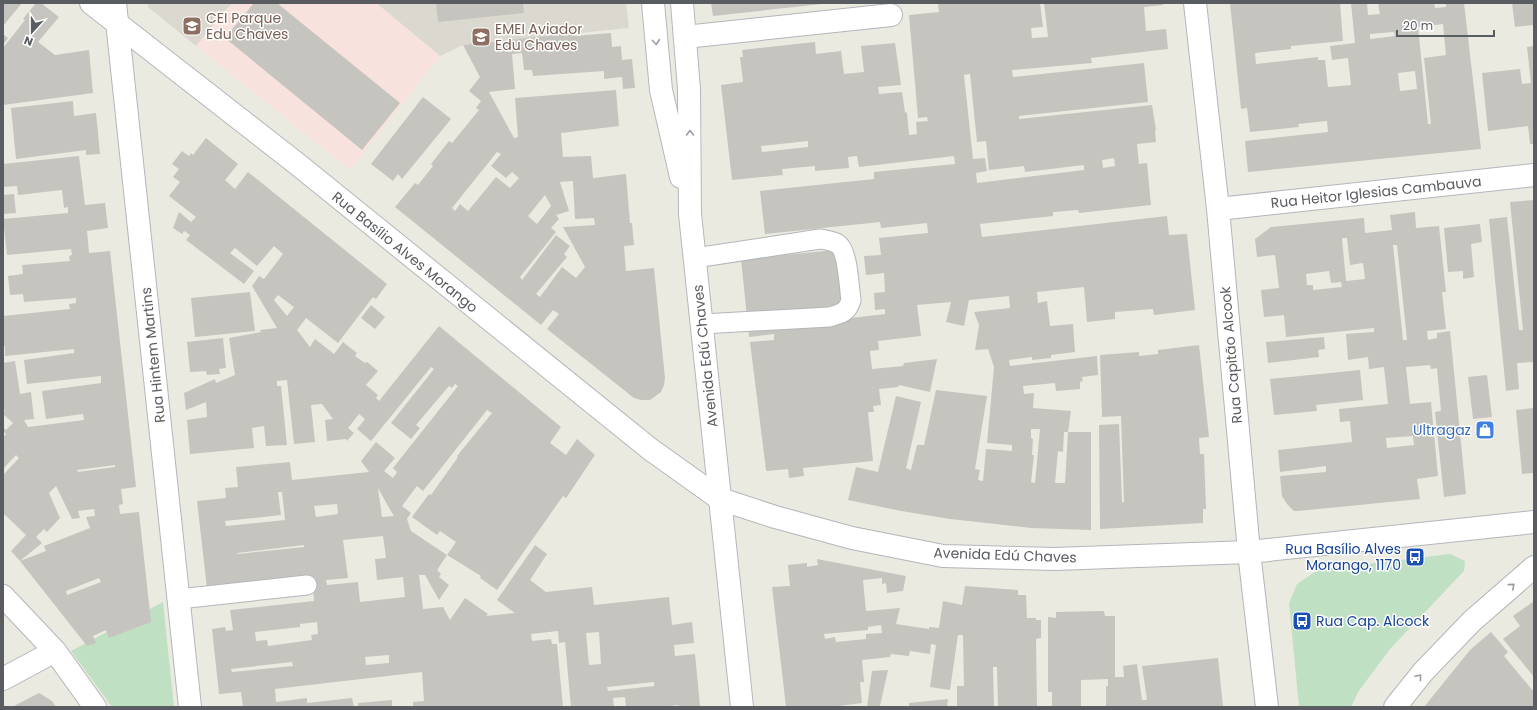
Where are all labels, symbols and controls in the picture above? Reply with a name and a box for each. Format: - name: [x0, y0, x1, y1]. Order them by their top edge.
- place label: CEI Parque Edu Chaves: [206, 8, 288, 44]
- north arrow: [12, 12, 52, 52]
- scale bar: [1397, 12, 1494, 38]
- school or university icon: CEI Parque Edu Chaves: [181, 15, 203, 37]
- text: 20 m: [1403, 17, 1433, 34]
- place label: EMEI Aviador Edu Chaves: [495, 19, 582, 55]
- school or university icon: EMEI Aviador Edu Chaves: [470, 26, 492, 48]
- text: N: [22, 32, 35, 50]
- one-way arrow: [652, 39, 661, 45]
- one-way arrow: [686, 130, 694, 136]
- street label: Rua Heitor Iglesias Cambauva: [1270, 171, 1482, 213]
- street label: Rua Basílio Alves Morango: [328, 187, 482, 317]
- street label: Avenida Edú Chaves: [688, 284, 722, 428]
- street label: Rua Capitão Alcook: [1215, 285, 1247, 424]
- street label: Rua Hintem Martins: [136, 286, 170, 424]
- shop icon: Ultragaz: [1474, 419, 1496, 441]
- place label: Ultragaz: [1413, 420, 1471, 440]
- place label: Rua Basílio Alves Morango, 1170: [1285, 539, 1401, 575]
- street label: Avenida Edú Chaves: [933, 543, 1077, 567]
- bus stop icon: Rua Basílio Alves Morango, 1170: [1404, 546, 1426, 568]
- one-way arrow: [1507, 583, 1515, 591]
- bus stop icon: Rua Cap. Alcock: [1291, 610, 1313, 632]
- place label: Rua Cap. Alcock: [1316, 611, 1430, 631]
- one-way arrow: [1415, 674, 1422, 681]

